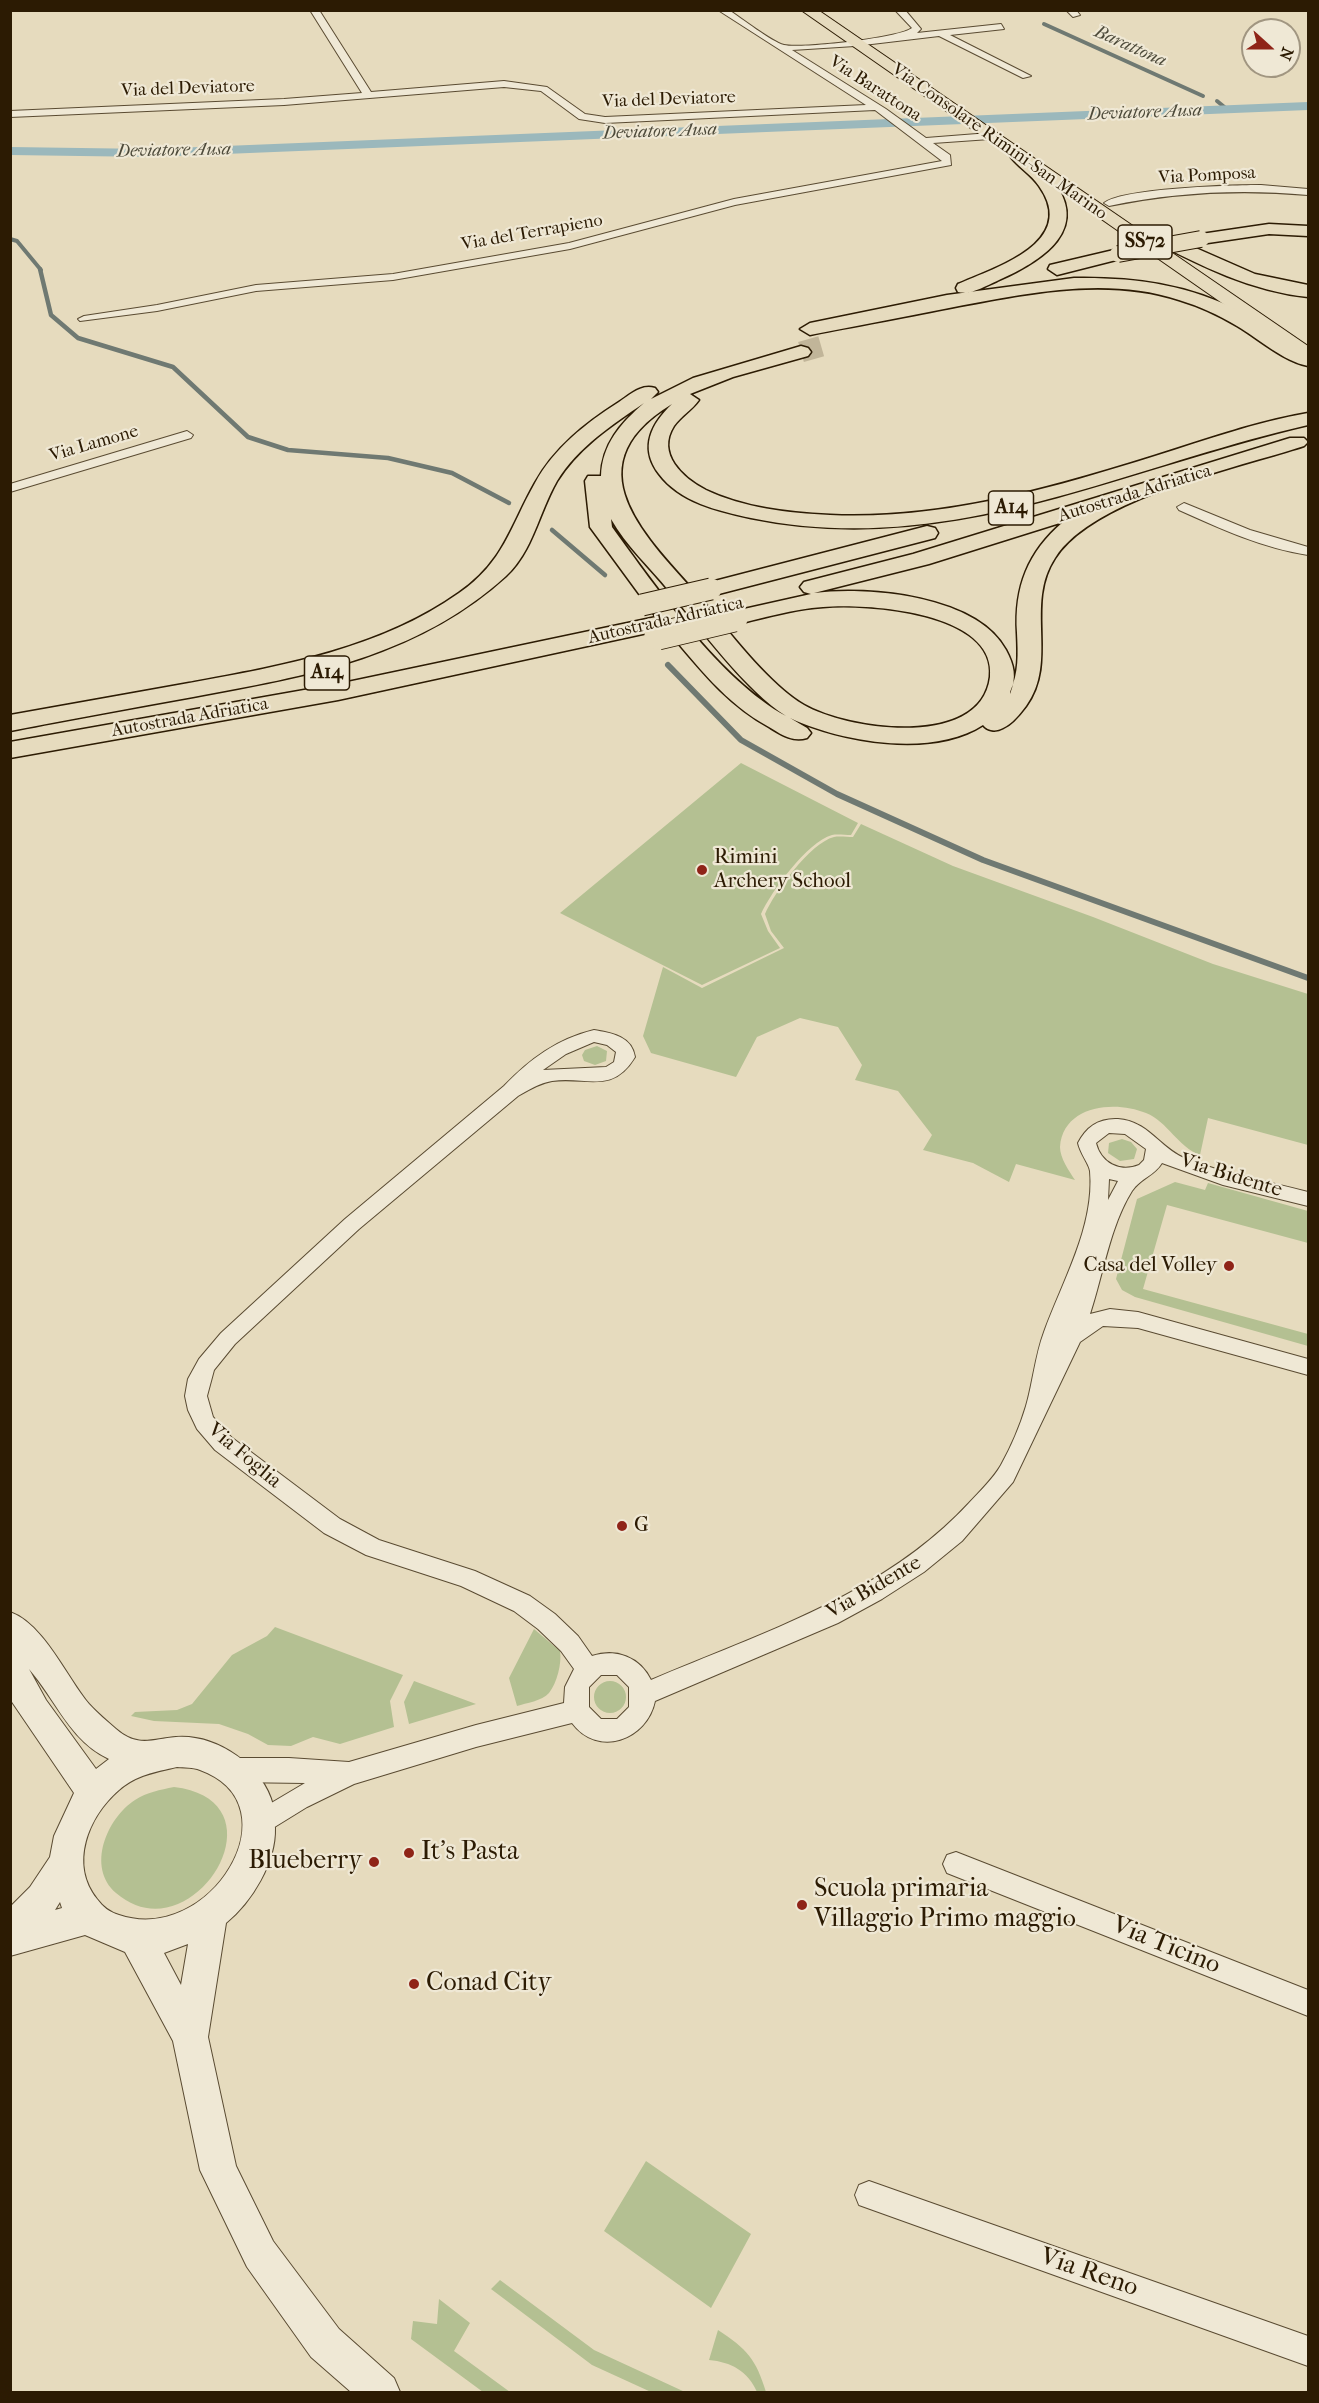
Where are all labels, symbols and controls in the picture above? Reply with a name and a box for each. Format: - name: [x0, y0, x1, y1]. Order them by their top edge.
- north arrow: [1241, 18, 1301, 78]
- water label: Barattona: [1091, 22, 1169, 72]
- text: N: [1275, 45, 1297, 63]
- street label: Via Barattona: [825, 51, 925, 127]
- street label: Via Consolare Rimini-San Marino: [887, 59, 1111, 225]
- street label: Via del Deviatore: [121, 76, 255, 102]
- street label: Via del Deviatore: [602, 87, 736, 113]
- water label: Deviatore Ausa: [1088, 100, 1202, 126]
- water label: Deviatore Ausa: [603, 119, 717, 145]
- water label: Deviatore Ausa: [117, 139, 231, 163]
- street label: Via Pomposa: [1158, 163, 1256, 189]
- street label: Via del Terrapieno: [460, 210, 604, 256]
- road number: SS72: [1118, 225, 1172, 259]
- street label: Via Lamone: [47, 421, 141, 467]
- street label: Autostrada Adriatica: [1056, 460, 1214, 528]
- road number: A14: [988, 491, 1034, 525]
- street label: Autostrada Adriatica: [586, 593, 746, 649]
- road number: A14: [304, 656, 350, 690]
- street label: Autostrada Adriatica: [110, 694, 270, 742]
- place label: Rimini Archery School: [714, 845, 851, 895]
- marker: Rimini Archery School: [695, 863, 709, 877]
- street label: Via Bidente: [1177, 1149, 1285, 1203]
- place label: Casa del Volley: [1084, 1253, 1217, 1279]
- marker: Casa del Volley: [1222, 1259, 1236, 1273]
- street label: Via Foglia: [202, 1418, 286, 1494]
- place label: G: [634, 1513, 649, 1539]
- marker: G: [615, 1519, 629, 1533]
- street label: Via Bidente: [822, 1551, 926, 1625]
- place label: It's Pasta: [421, 1837, 519, 1869]
- place label: Blueberry: [248, 1846, 362, 1878]
- marker: It's Pasta: [402, 1846, 416, 1860]
- marker: Blueberry: [367, 1855, 381, 1869]
- place label: Scuola primaria Villaggio Primo maggio: [814, 1874, 1076, 1936]
- marker: Scuola primaria Villaggio Primo maggio: [795, 1898, 809, 1912]
- street label: Via Ticino: [1107, 1910, 1225, 1982]
- place label: Conad City: [426, 1968, 551, 2000]
- marker: Conad City: [407, 1977, 421, 1991]
- street label: Via Reno: [1036, 2242, 1142, 2304]

